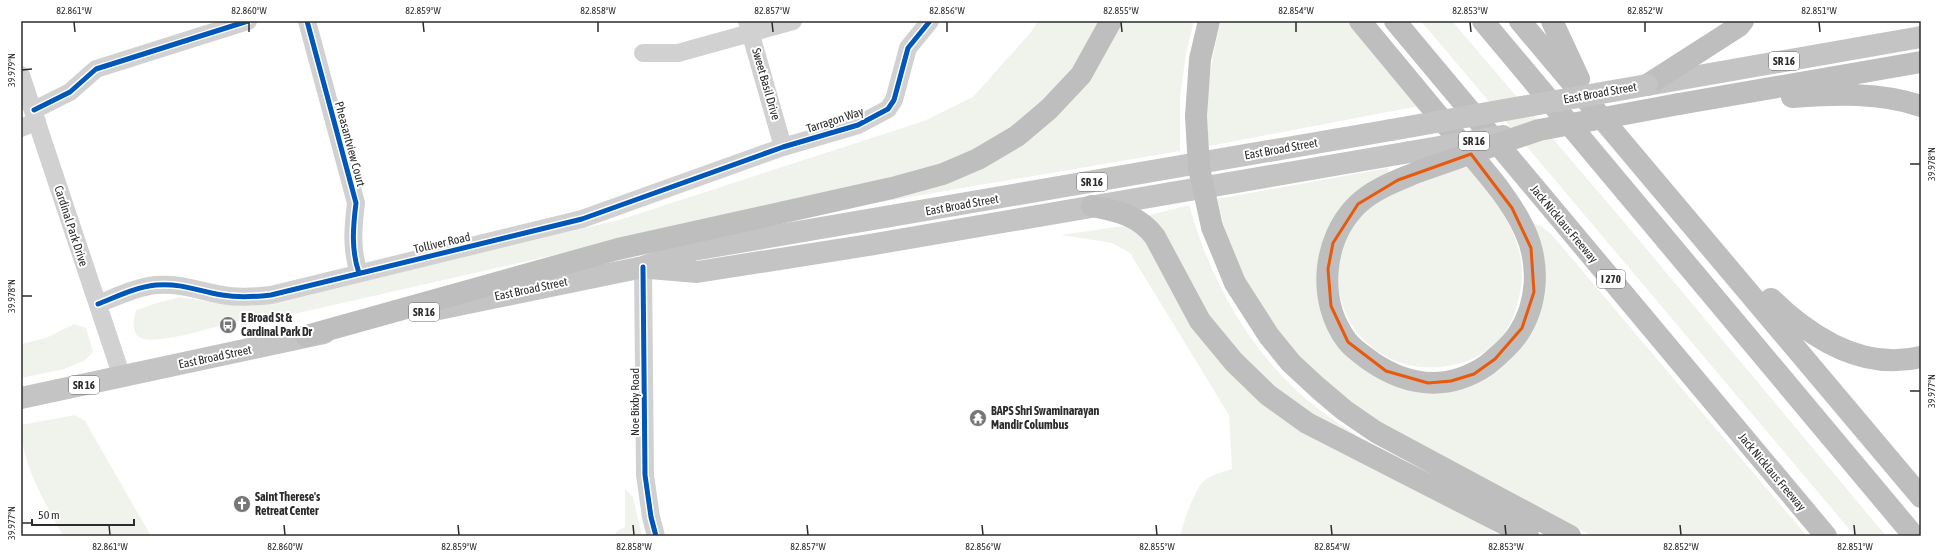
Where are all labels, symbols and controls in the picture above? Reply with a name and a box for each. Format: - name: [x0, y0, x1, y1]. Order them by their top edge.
- text: 82.861°W: [56, 5, 92, 16]
- text: 82.860°W: [231, 5, 267, 16]
- text: 82.859°W: [405, 5, 441, 16]
- text: 82.858°W: [580, 5, 616, 16]
- text: 82.857°W: [754, 5, 790, 16]
- text: 82.856°W: [929, 5, 965, 16]
- text: 82.855°W: [1103, 5, 1139, 16]
- text: 82.854°W: [1278, 5, 1314, 16]
- text: 82.853°W: [1452, 5, 1488, 16]
- text: 82.852°W: [1627, 5, 1663, 16]
- text: 82.851°W: [1801, 5, 1837, 16]
- street label: Sweet Basil Drive: [749, 46, 783, 122]
- road number: SR 16: [1769, 52, 1799, 70]
- text: 39.979°N: [6, 53, 17, 87]
- street label: East Broad Street: [1562, 80, 1638, 106]
- street label: Pheasantview Court: [332, 100, 368, 189]
- street label: Tarragon Way: [805, 104, 865, 136]
- road number: SR 16: [1459, 132, 1489, 150]
- street label: East Broad Street: [1243, 136, 1319, 162]
- text: 39.978°N: [1926, 147, 1937, 181]
- road number: SR 16: [1077, 173, 1107, 191]
- street label: Jack Nicklaus Freeway: [1527, 182, 1601, 266]
- street label: Cardinal Park Drive: [51, 184, 91, 268]
- street label: East Broad Street: [924, 192, 1000, 218]
- street label: Tolliver Road: [412, 230, 472, 256]
- road number: I 270: [1597, 270, 1625, 288]
- street label: East Broad Street: [493, 274, 569, 304]
- text: 39.978°N: [6, 279, 17, 313]
- road number: SR 16: [409, 303, 439, 321]
- place label: E Broad St & Cardinal Park Dr: [241, 311, 313, 339]
- bus stop icon: E Broad St & Cardinal Park Dr: [218, 315, 238, 335]
- street label: East Broad Street: [177, 342, 253, 372]
- street label: Noe Bixby Road: [628, 368, 642, 436]
- text: 39.977°N: [1926, 374, 1937, 408]
- road number: SR 16: [69, 376, 99, 394]
- place label: BAPS Shri Swaminarayan Mandir Columbus: [991, 404, 1100, 432]
- temple icon: BAPS Shri Swaminarayan Mandir Columbus: [968, 408, 988, 428]
- street label: Jack Nicklaus Freeway: [1735, 430, 1809, 514]
- place label: Saint Therese's Retreat Center: [255, 490, 321, 518]
- church icon: Saint Therese's Retreat Center: [232, 494, 252, 514]
- scale bar: [32, 501, 134, 527]
- text: 39.977°N: [6, 506, 17, 540]
- text: 50 m: [38, 508, 60, 522]
- text: 82.861°W: [92, 541, 128, 552]
- text: 82.860°W: [267, 541, 303, 552]
- text: 82.859°W: [441, 541, 477, 552]
- text: 82.858°W: [616, 541, 652, 552]
- text: 82.857°W: [790, 541, 826, 552]
- text: 82.856°W: [965, 541, 1001, 552]
- text: 82.855°W: [1139, 541, 1175, 552]
- text: 82.854°W: [1314, 541, 1350, 552]
- text: 82.853°W: [1488, 541, 1524, 552]
- text: 82.852°W: [1663, 541, 1699, 552]
- text: 82.851°W: [1837, 541, 1873, 552]

